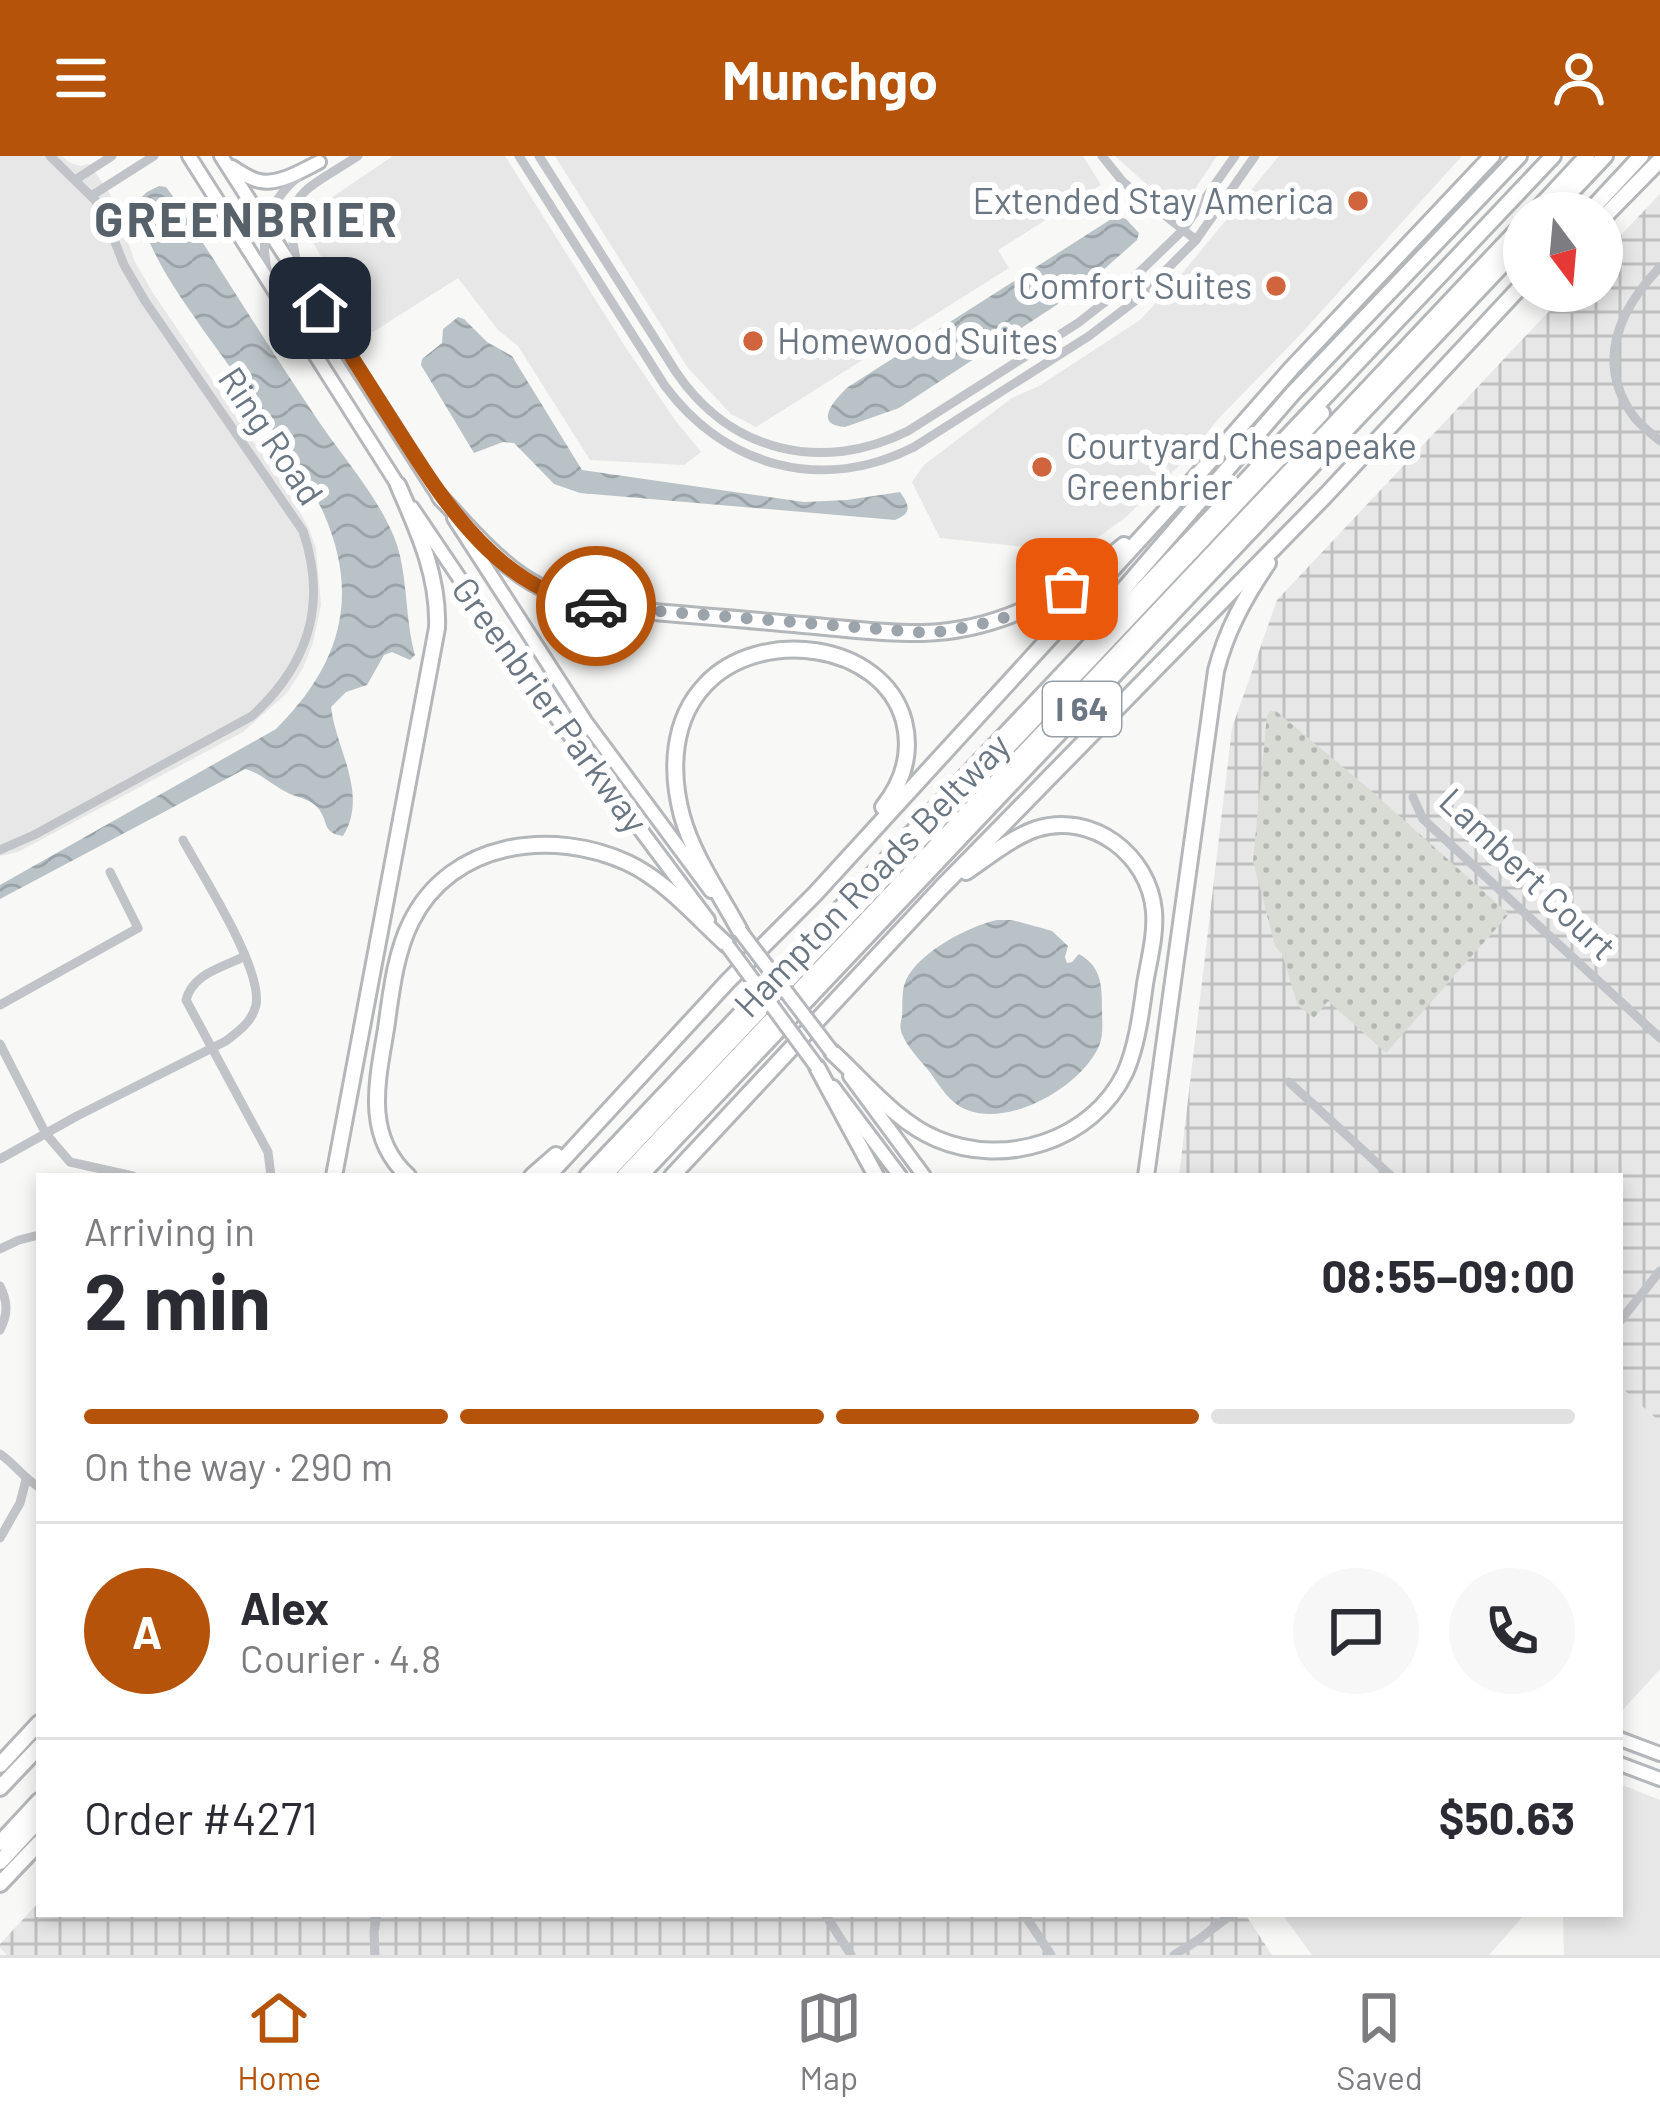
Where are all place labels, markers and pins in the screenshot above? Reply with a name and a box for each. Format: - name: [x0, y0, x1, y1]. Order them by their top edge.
- place label: Extended Stay America: [972, 178, 1334, 221]
- marker: Extended Stay America: [1345, 188, 1371, 214]
- pin: [269, 257, 371, 359]
- place label: Comfort Suites: [1018, 263, 1252, 306]
- marker: Comfort Suites: [1263, 273, 1289, 299]
- place label: Homewood Suites: [777, 318, 1058, 361]
- marker: Homewood Suites: [740, 328, 766, 354]
- place label: Courtyard Chesapeake Greenbrier: [1066, 423, 1417, 507]
- marker: Courtyard Chesapeake Greenbrier: [1029, 454, 1055, 480]
- pin: [1016, 538, 1118, 640]

